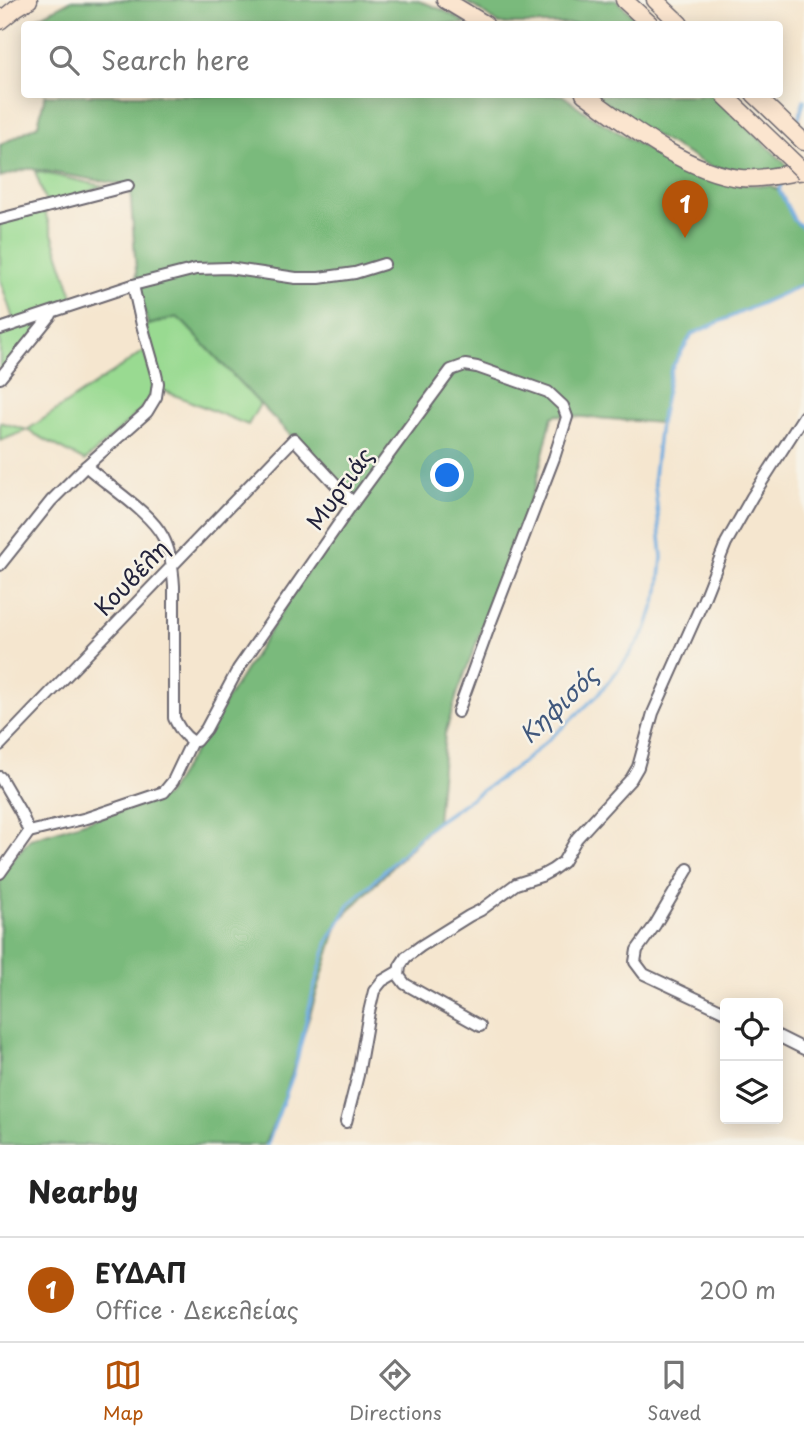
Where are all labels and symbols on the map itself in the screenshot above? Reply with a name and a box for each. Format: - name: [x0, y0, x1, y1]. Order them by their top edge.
- pin: 1: [662, 180, 708, 238]
- street label: Μυρτιάς: [297, 439, 381, 537]
- your location: [430, 458, 464, 492]
- street label: Κουβέλη: [86, 531, 176, 623]
- water label: Κηφισός: [510, 655, 608, 751]

